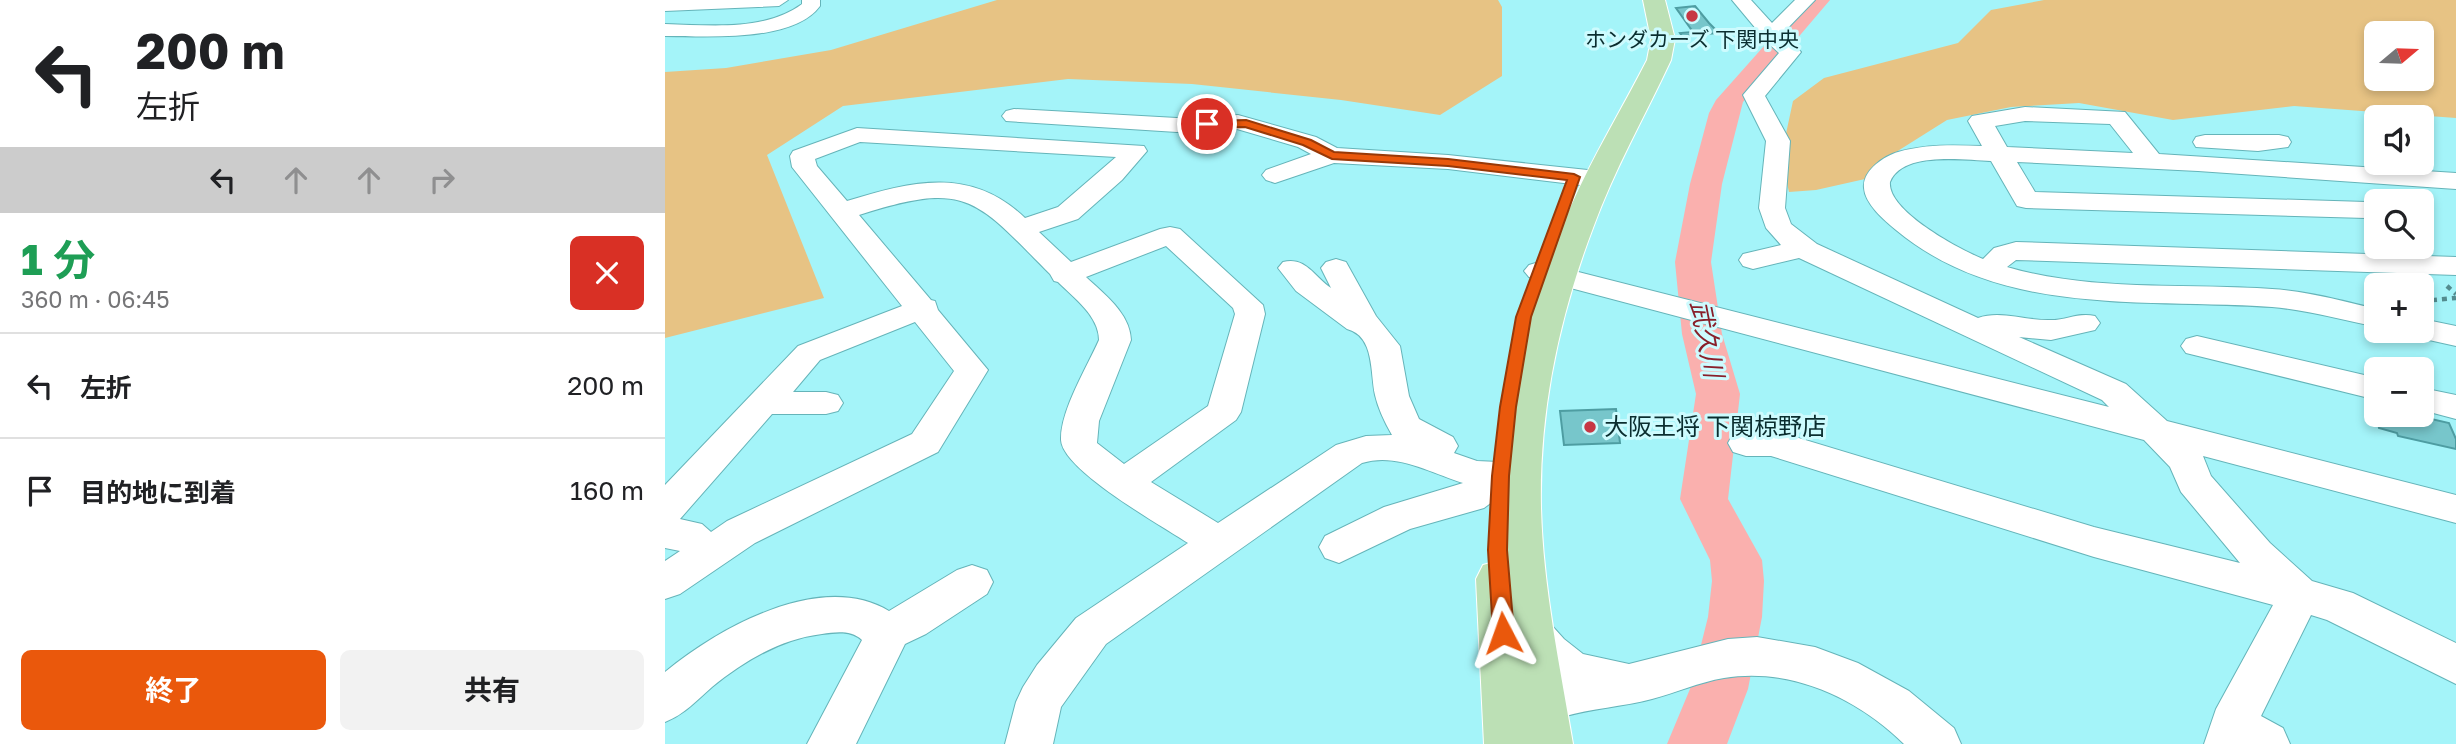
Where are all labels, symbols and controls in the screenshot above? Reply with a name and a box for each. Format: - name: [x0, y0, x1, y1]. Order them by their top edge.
- marker: ホンダカーズ 下関中央: [1684, 8, 1700, 24]
- text: 200 m: [136, 21, 285, 80]
- north arrow: [2364, 21, 2434, 91]
- map controls: [2364, 21, 2434, 427]
- place label: ホンダカーズ 下関中央: [1585, 26, 1799, 52]
- icon: left: [21, 28, 112, 119]
- text: 左折: [136, 87, 200, 125]
- pin: [1177, 94, 1237, 154]
- icon: arrive: [1188, 105, 1226, 143]
- button: sound: [2364, 105, 2434, 175]
- icon: left: [204, 161, 242, 199]
- icon: ahead: [277, 161, 315, 199]
- icon: ahead: [350, 161, 388, 199]
- icon: right: [423, 161, 461, 199]
- button: search: [2364, 189, 2434, 259]
- text: 1 分: [21, 234, 95, 284]
- button: close: [570, 236, 644, 310]
- button: +: [2364, 273, 2434, 343]
- text: 360 m · 06:45: [21, 285, 170, 313]
- water label: 武久川: [1685, 298, 1731, 383]
- button: −: [2364, 357, 2434, 427]
- icon: left: [21, 367, 59, 405]
- text: 200 m: [567, 370, 644, 401]
- text: 左折: [80, 372, 132, 403]
- place label: 大阪王将 下関椋野店: [1604, 411, 1826, 440]
- marker: 大阪王将 下関椋野店: [1582, 419, 1598, 435]
- icon: arrive: [21, 472, 59, 510]
- text: 160 m: [570, 475, 644, 506]
- text: 目的地に到着: [80, 477, 236, 508]
- position arrow: [1466, 596, 1540, 670]
- button: 終了: [21, 650, 326, 730]
- button: 共有: [340, 650, 644, 730]

